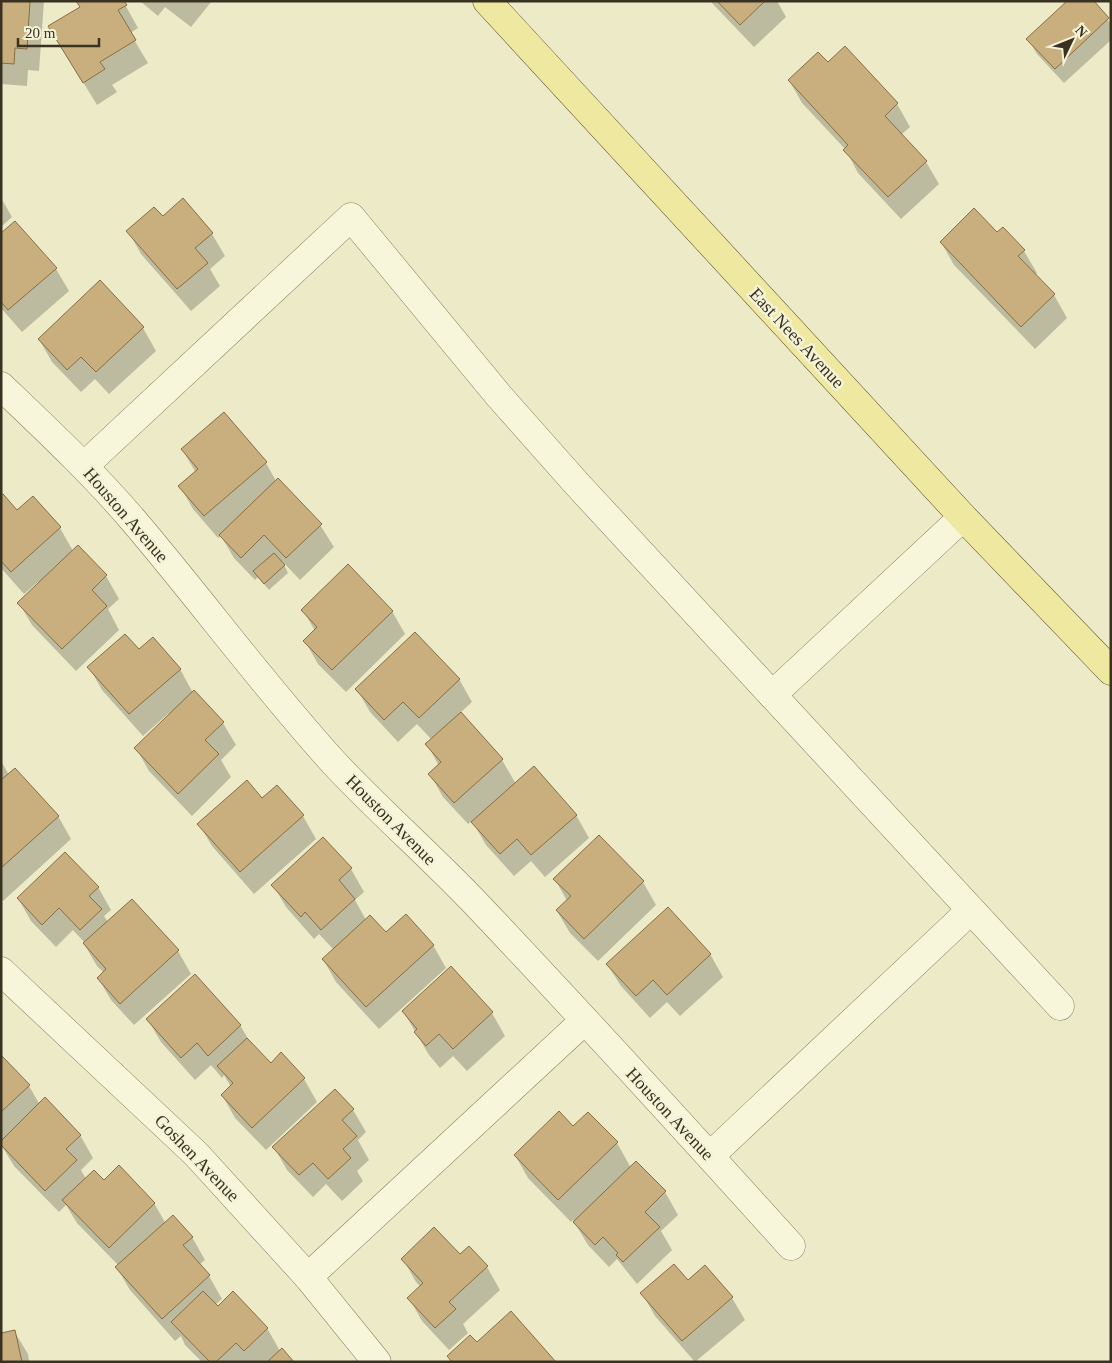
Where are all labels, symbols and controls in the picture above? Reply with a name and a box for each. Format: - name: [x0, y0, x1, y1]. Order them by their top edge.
- scale bar: [18, 15, 99, 47]
- north arrow: [1047, 15, 1097, 65]
- text: N: [1072, 23, 1090, 40]
- text: 20 m: [25, 25, 56, 41]
- street label: East Nees Avenue: [745, 284, 849, 392]
- street label: Houston Avenue: [79, 463, 173, 567]
- street label: Houston Avenue: [342, 771, 440, 869]
- street label: Houston Avenue: [622, 1064, 718, 1164]
- street label: Goshen Avenue: [151, 1110, 243, 1206]

